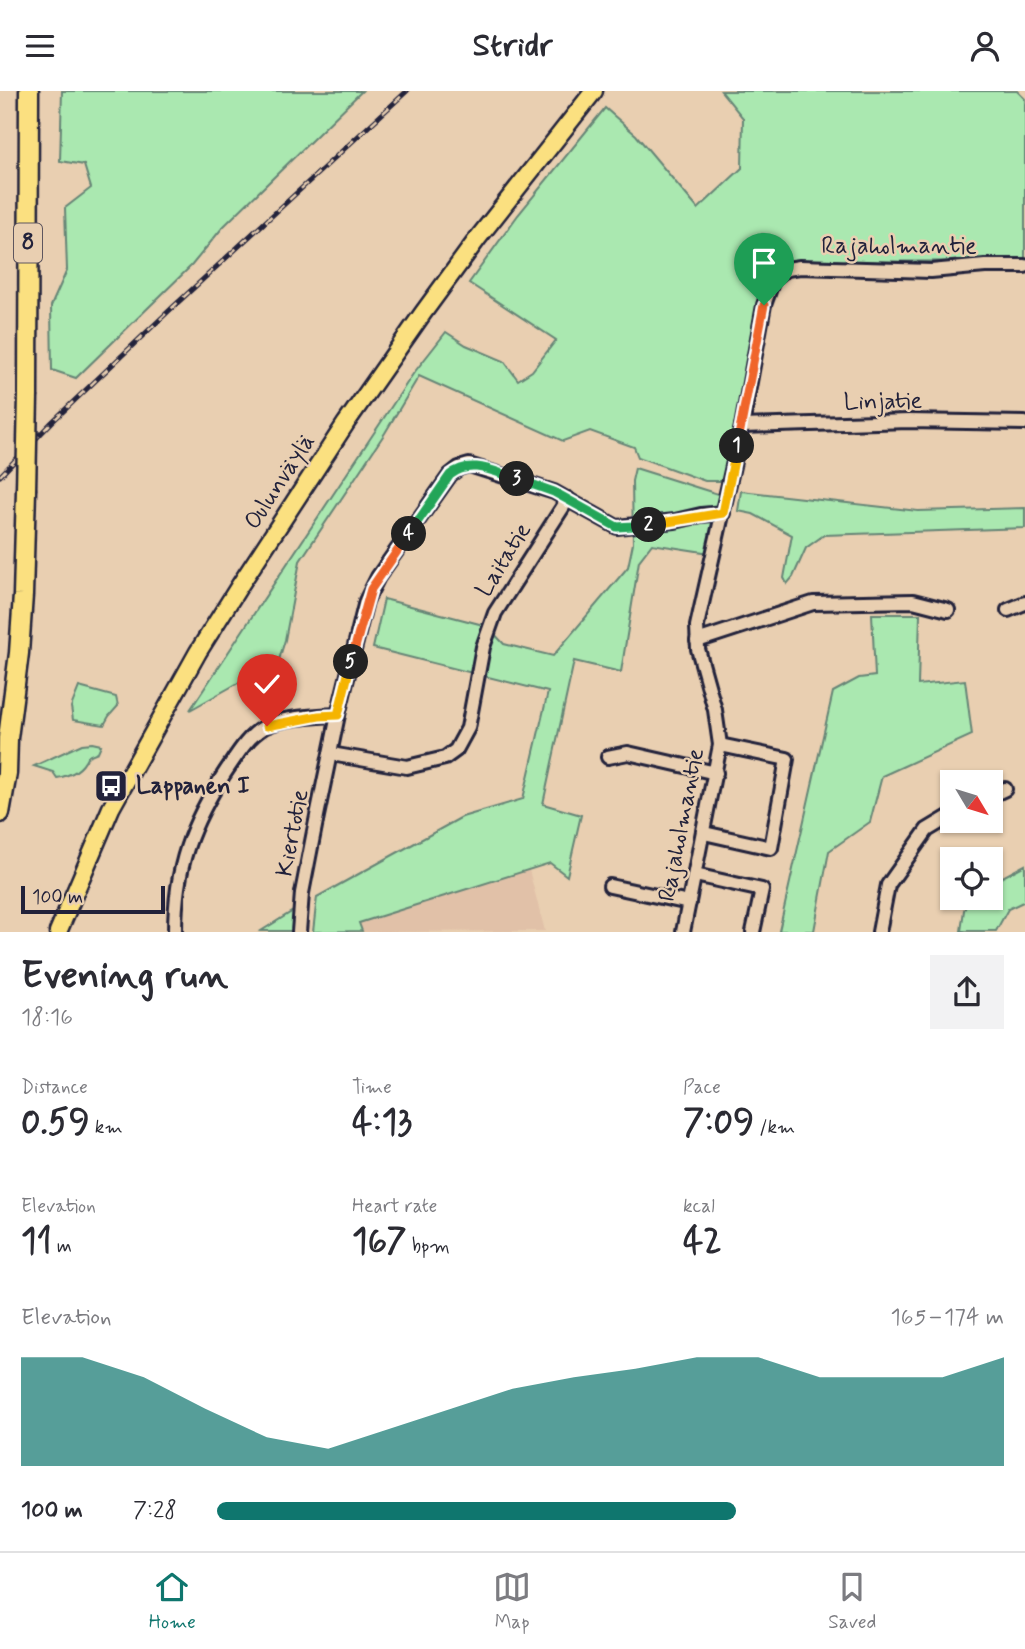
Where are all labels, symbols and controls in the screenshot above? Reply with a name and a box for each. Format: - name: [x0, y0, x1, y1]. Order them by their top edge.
- text: Stridr: [473, 25, 552, 67]
- icon: menu: [21, 27, 59, 65]
- icon: person: [966, 27, 1004, 65]
- road number: 8: [14, 223, 42, 263]
- street label: Rajaholmantie: [821, 231, 977, 262]
- pin: [734, 233, 794, 305]
- icon: arrive: [745, 244, 783, 282]
- street label: Linjatie: [843, 386, 923, 418]
- street label: Oulunväylä: [238, 428, 322, 536]
- pin: 1: [720, 429, 754, 463]
- text: 1: [732, 433, 741, 458]
- pin: 3: [500, 461, 534, 497]
- text: 3: [512, 466, 521, 491]
- pin: 2: [632, 507, 666, 543]
- text: 2: [644, 512, 653, 537]
- pin: 4: [392, 517, 426, 551]
- street label: Laitatie: [469, 517, 539, 603]
- text: 4: [403, 521, 414, 546]
- pin: 5: [334, 645, 368, 679]
- text: 5: [345, 649, 356, 674]
- pin: [237, 654, 297, 726]
- icon: check: [248, 665, 286, 703]
- street label: Rajaholmantie: [652, 745, 712, 904]
- bus stop icon: Lappanen I: [92, 767, 130, 805]
- north arrow: [940, 770, 1003, 833]
- map controls: [940, 770, 1003, 910]
- place label: Lappanen I: [136, 771, 250, 802]
- street label: Kiertotie: [269, 787, 317, 879]
- button: locate: [940, 847, 1003, 910]
- scale bar: [21, 883, 164, 914]
- text: 100 m: [32, 885, 83, 910]
- text: Evening run: [21, 952, 228, 1001]
- button: share: [930, 955, 1004, 1029]
- text: 18:16: [21, 1003, 73, 1033]
- text: Distance: [21, 1075, 88, 1100]
- text: Time: [352, 1075, 392, 1100]
- text: Pace: [683, 1075, 721, 1100]
- text: 0.59: [21, 1100, 90, 1146]
- text: 4:13: [352, 1100, 412, 1146]
- text: 7:09: [683, 1100, 754, 1146]
- text: km: [90, 1115, 123, 1140]
- text: /km: [754, 1115, 795, 1140]
- text: Elevation: [21, 1194, 96, 1219]
- text: Heart rate: [352, 1194, 437, 1219]
- text: kcal: [683, 1194, 715, 1219]
- text: 11: [21, 1219, 52, 1265]
- text: 167: [352, 1219, 407, 1265]
- text: 42: [683, 1219, 722, 1265]
- text: m: [52, 1234, 72, 1259]
- text: bpm: [407, 1234, 450, 1259]
- text: Elevation: [21, 1303, 112, 1333]
- text: 165–174 m: [891, 1303, 1004, 1333]
- text: 100 m: [21, 1496, 83, 1526]
- text: 7:28: [133, 1496, 177, 1526]
- tab: Home: [149, 1568, 196, 1635]
- tab: Map: [493, 1568, 531, 1635]
- tab: Saved: [828, 1568, 876, 1635]

